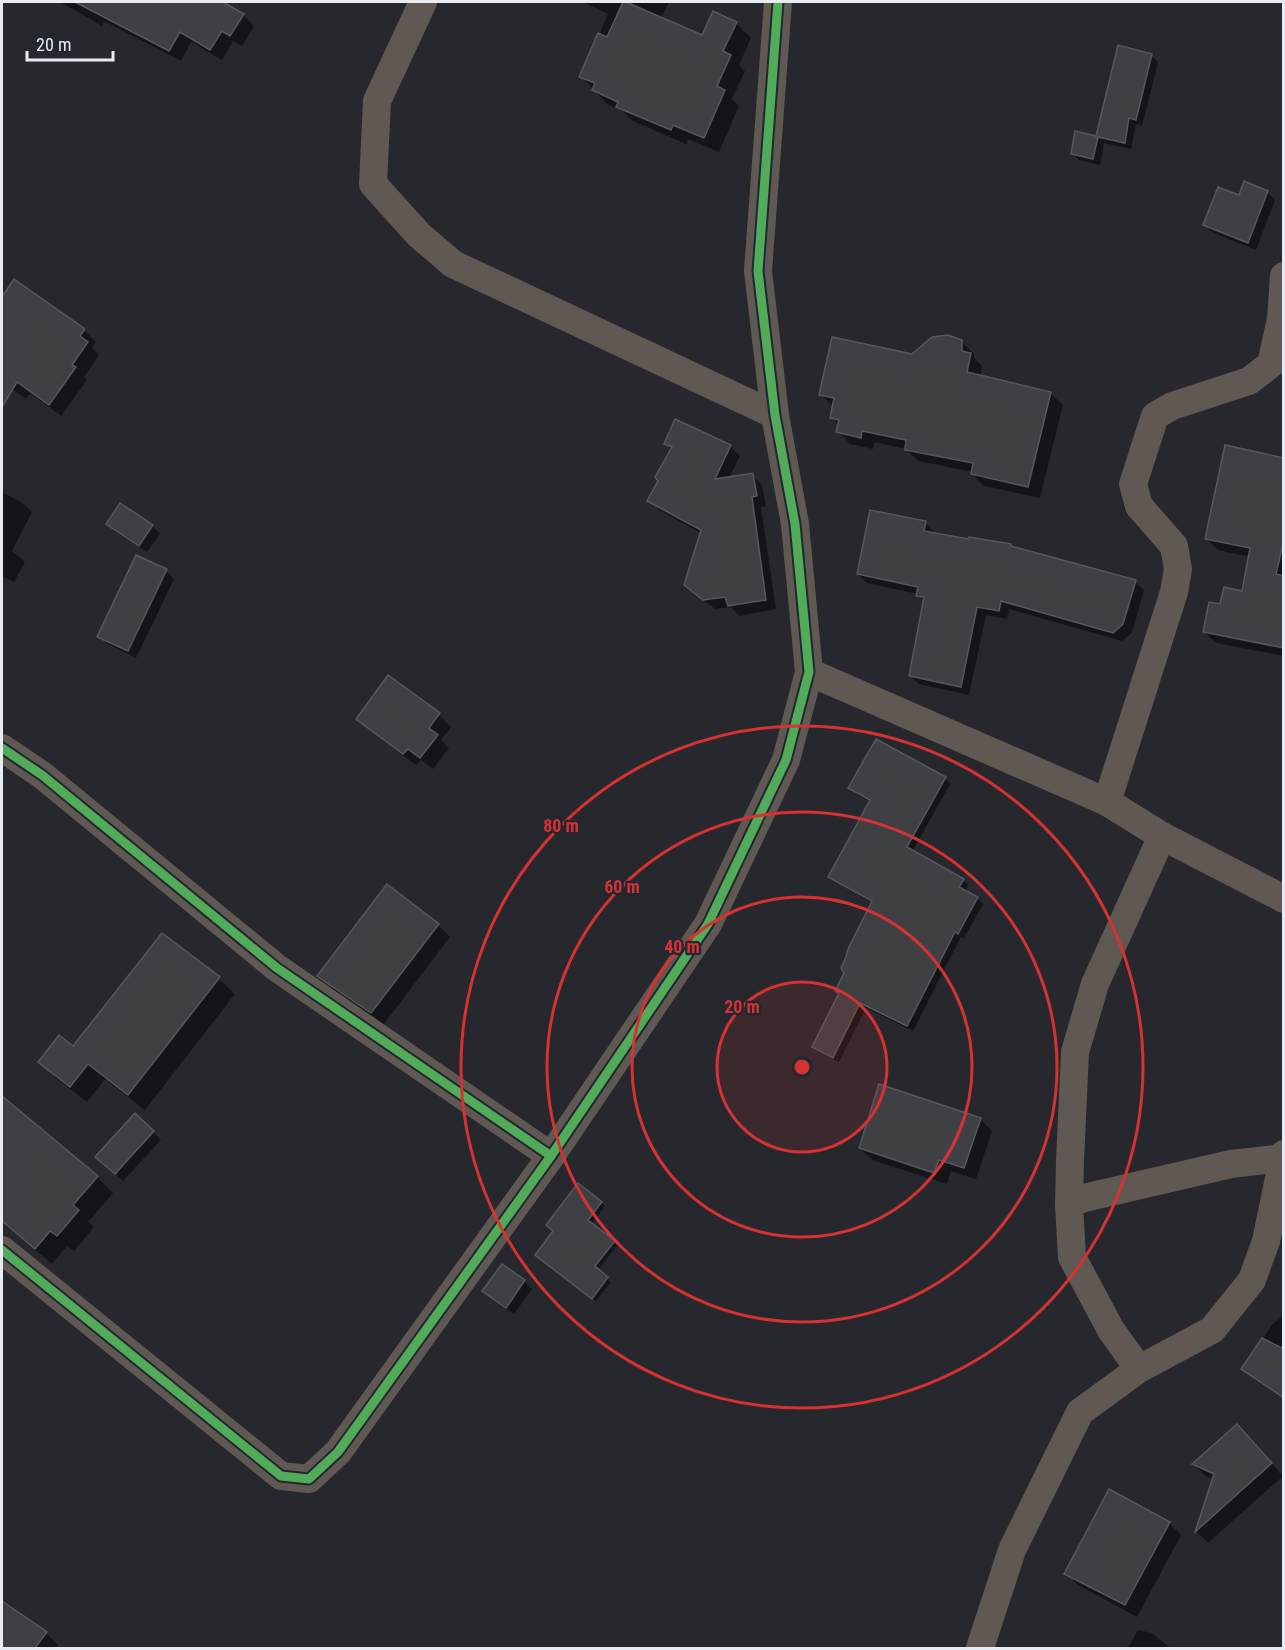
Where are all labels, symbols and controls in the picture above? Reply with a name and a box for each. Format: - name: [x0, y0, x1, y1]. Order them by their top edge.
- scale bar: [27, 24, 112, 62]
- text: 20 m: [36, 34, 71, 55]
- text: 80 m: [543, 815, 579, 836]
- text: 60 m: [604, 876, 640, 897]
- text: 40 m: [664, 936, 700, 957]
- text: 20 m: [724, 996, 760, 1017]
- centre of rings: [792, 1057, 812, 1077]

